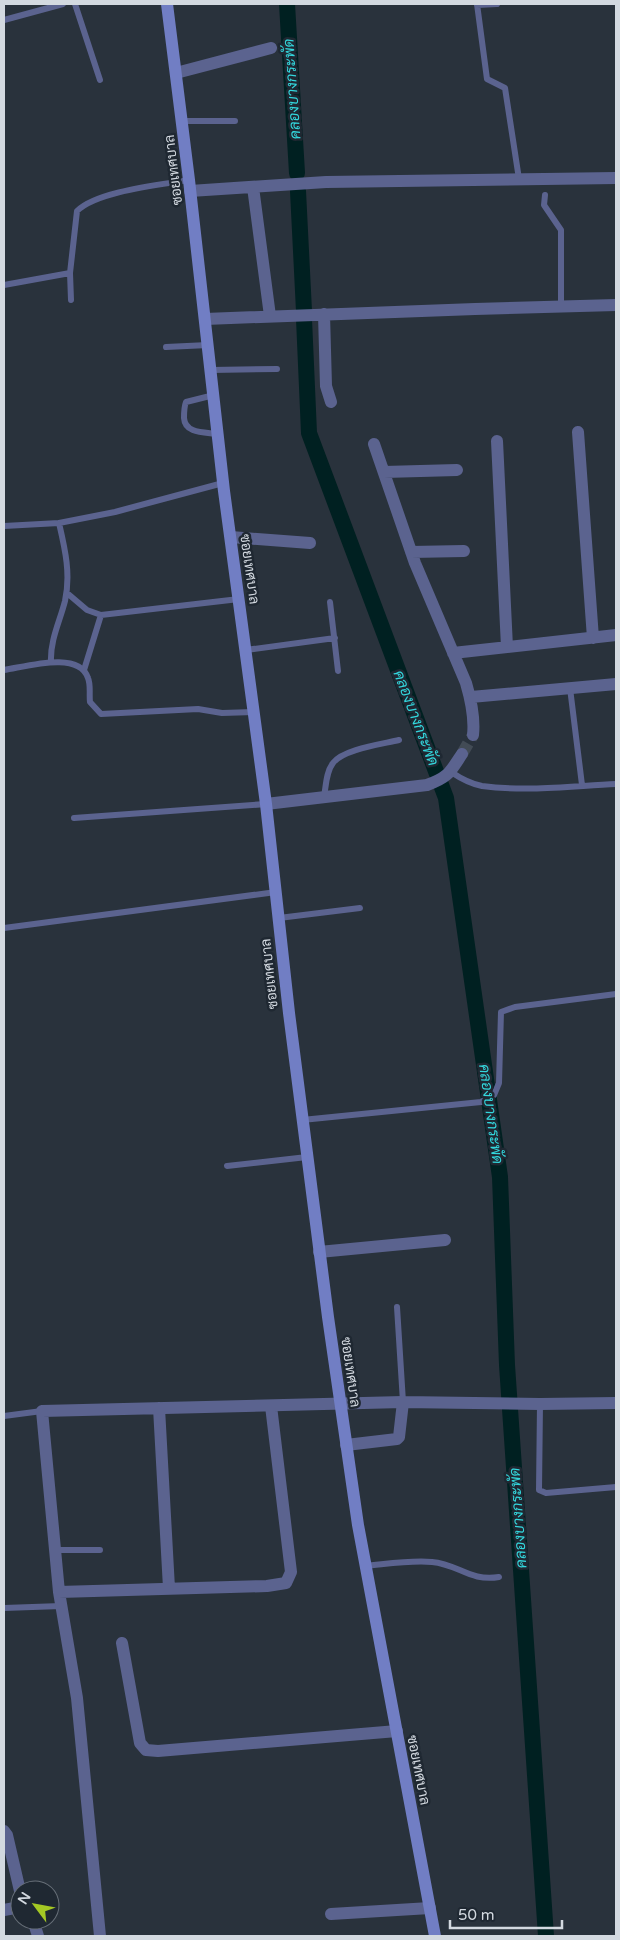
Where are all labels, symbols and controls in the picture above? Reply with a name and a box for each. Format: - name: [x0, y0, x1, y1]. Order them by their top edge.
- water label: คลองบางกระพัด: [280, 38, 304, 140]
- street label: ซอยเทศบาล: [161, 134, 186, 206]
- street label: ซอยเทศบาล: [236, 533, 263, 605]
- water label: คลองบางกระพัด: [390, 668, 442, 768]
- street label: ซอยเทศบาล: [257, 938, 282, 1010]
- water label: คลองบางกระพัด: [475, 1063, 507, 1165]
- street label: ซอยเทศบาล: [337, 1336, 364, 1408]
- water label: คลองบางกระพัด: [506, 1467, 530, 1569]
- street label: ซอยเทศบาล: [403, 1734, 434, 1806]
- north arrow: [10, 1880, 60, 1930]
- text: N: [14, 1889, 35, 1908]
- scale bar: [450, 1898, 562, 1930]
- text: 50 m: [458, 1906, 495, 1924]

